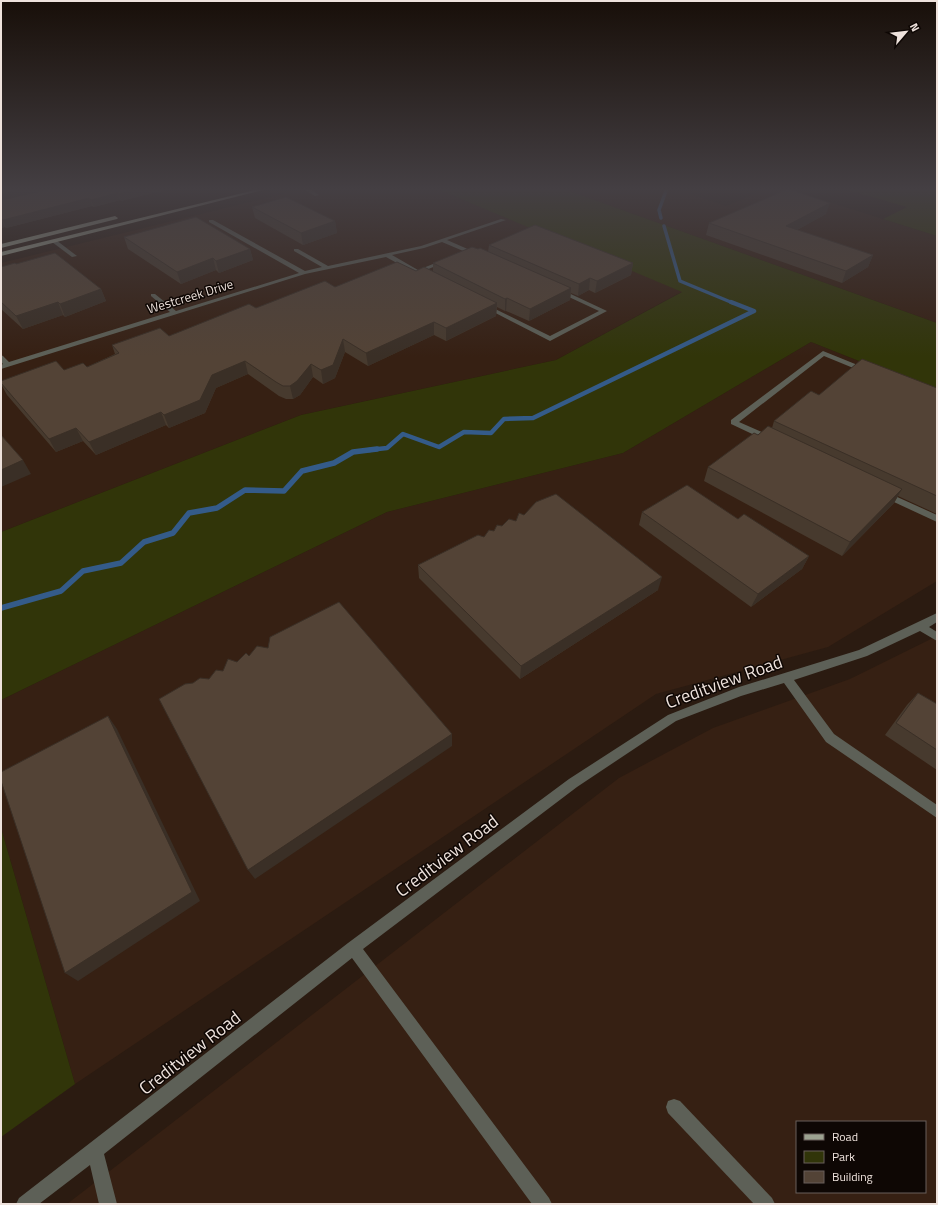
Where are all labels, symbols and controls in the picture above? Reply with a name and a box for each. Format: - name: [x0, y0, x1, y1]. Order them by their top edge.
- north arrow: [886, 12, 926, 52]
- text: N: [906, 20, 924, 34]
- street label: Westcreek Drive: [144, 273, 236, 319]
- street label: Creditview Road: [661, 648, 786, 715]
- street label: Creditview Road: [390, 808, 504, 903]
- street label: Creditview Road: [133, 1004, 246, 1101]
- legend: [796, 1121, 926, 1193]
- text: Road: [832, 1127, 858, 1146]
- text: Park: [832, 1147, 855, 1166]
- text: Building: [832, 1167, 873, 1186]

